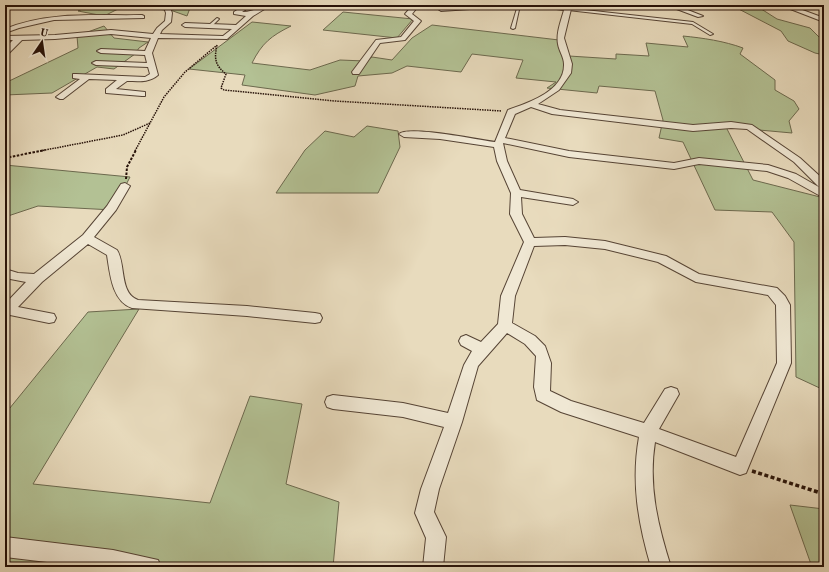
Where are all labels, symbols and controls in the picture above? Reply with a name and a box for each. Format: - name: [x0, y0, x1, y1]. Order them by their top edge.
- north arrow: [22, 22, 62, 62]
- text: U: [39, 26, 50, 42]

